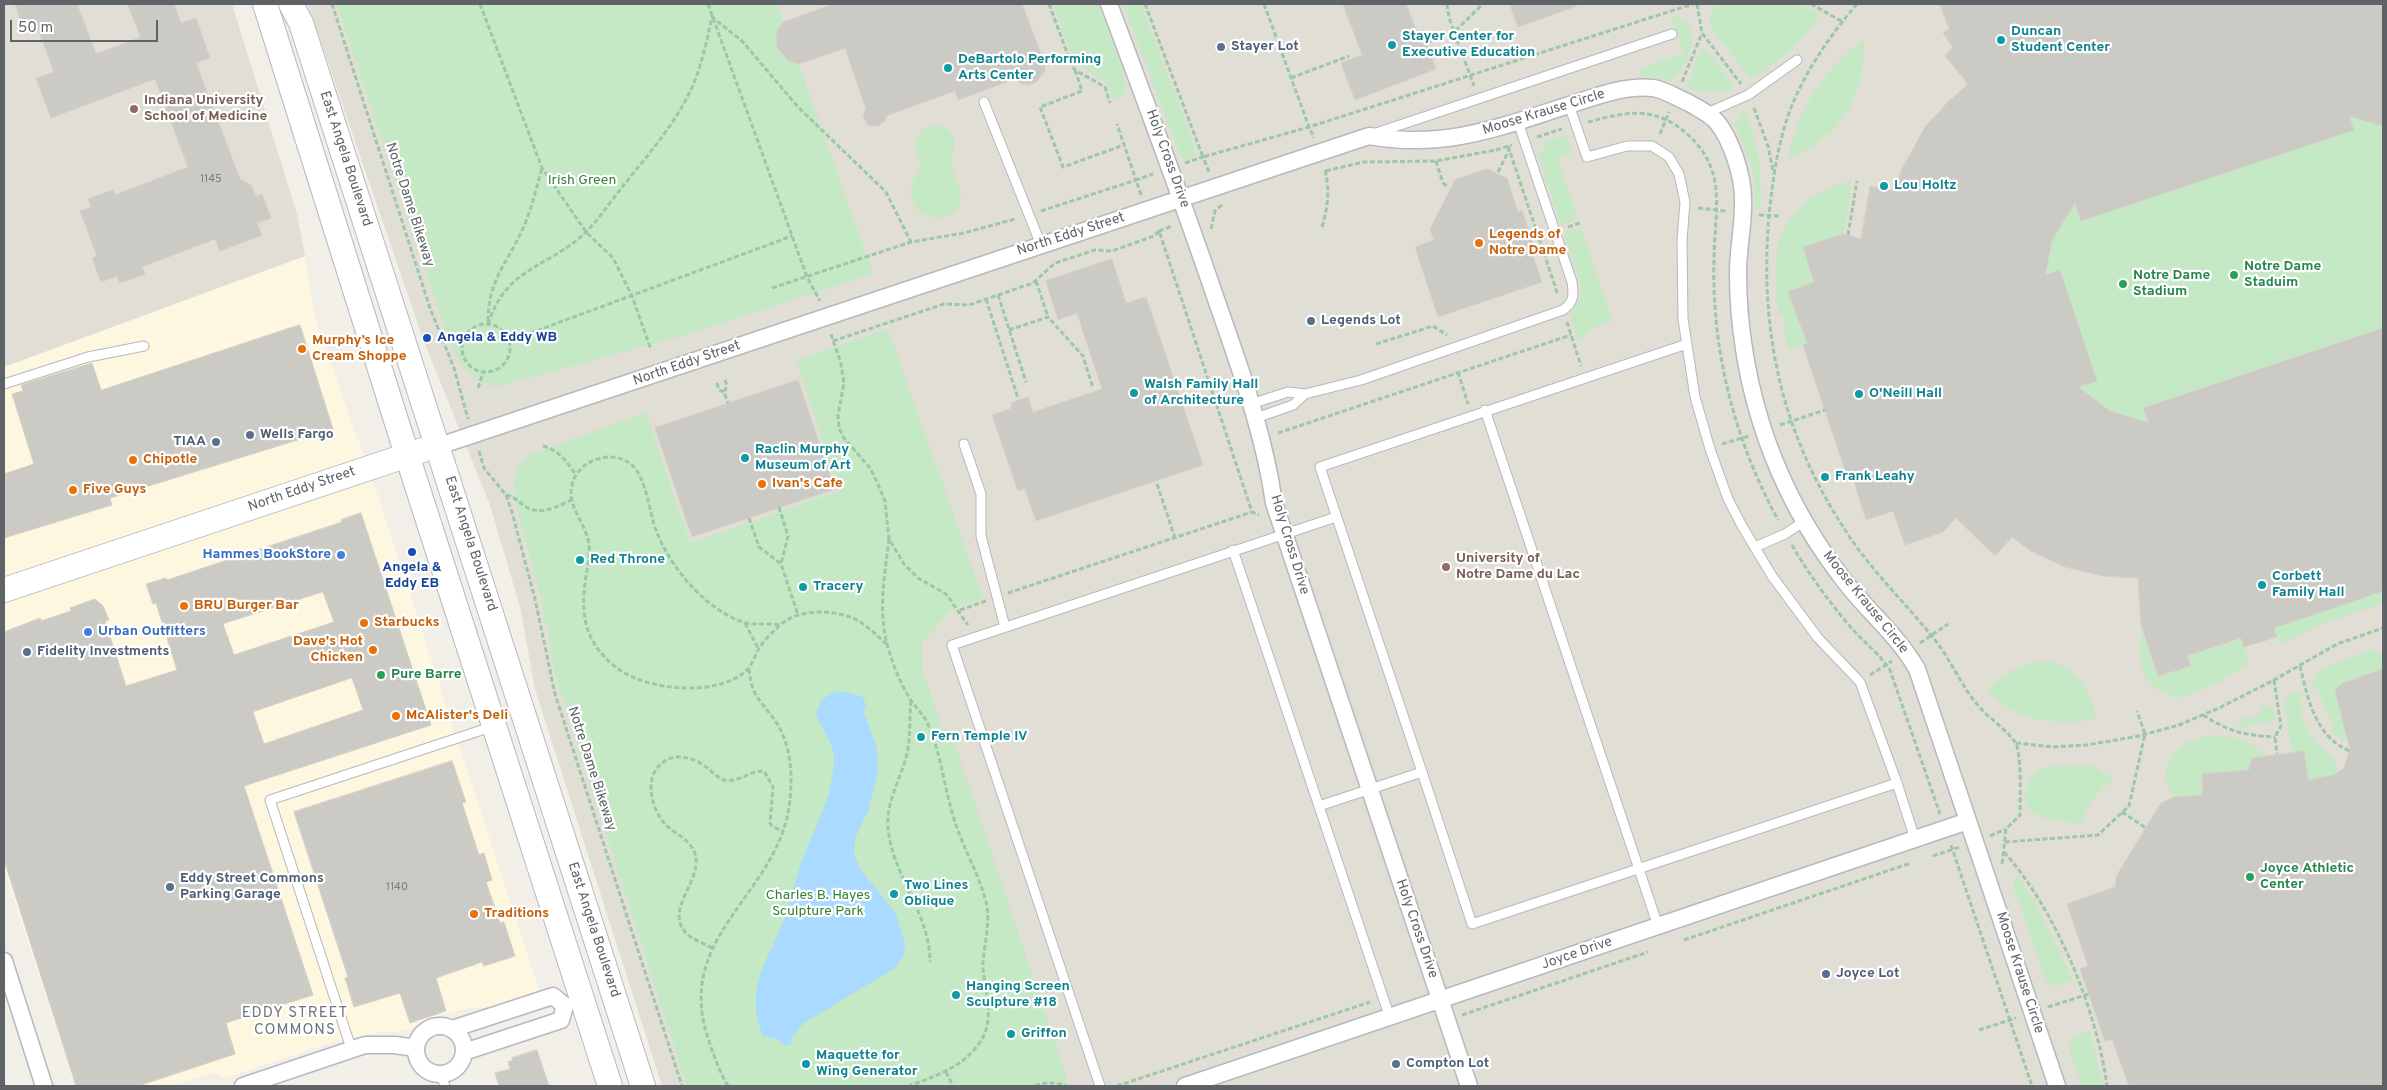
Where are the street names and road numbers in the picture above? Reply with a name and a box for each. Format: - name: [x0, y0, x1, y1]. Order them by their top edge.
- street label: Moose Krause Circle: [1481, 86, 1607, 140]
- street label: East Angela Boulevard: [315, 89, 375, 229]
- street label: Holy Cross Drive: [1141, 108, 1193, 210]
- street label: Notre Dame Bikeway: [381, 141, 437, 269]
- street label: North Eddy Street: [1015, 210, 1127, 260]
- street label: North Eddy Street: [631, 338, 743, 390]
- street label: North Eddy Street: [246, 464, 358, 516]
- street label: East Angela Boulevard: [440, 474, 500, 614]
- street label: Holy Cross Drive: [1266, 493, 1312, 597]
- street label: Moose Krause Circle: [1818, 548, 1912, 658]
- street label: Notre Dame Bikeway: [563, 705, 619, 833]
- street label: East Angela Boulevard: [563, 860, 623, 1000]
- street label: Holy Cross Drive: [1391, 877, 1441, 981]
- street label: Moose Krause Circle: [1991, 910, 2047, 1036]
- street label: Joyce Drive: [1539, 934, 1615, 974]

